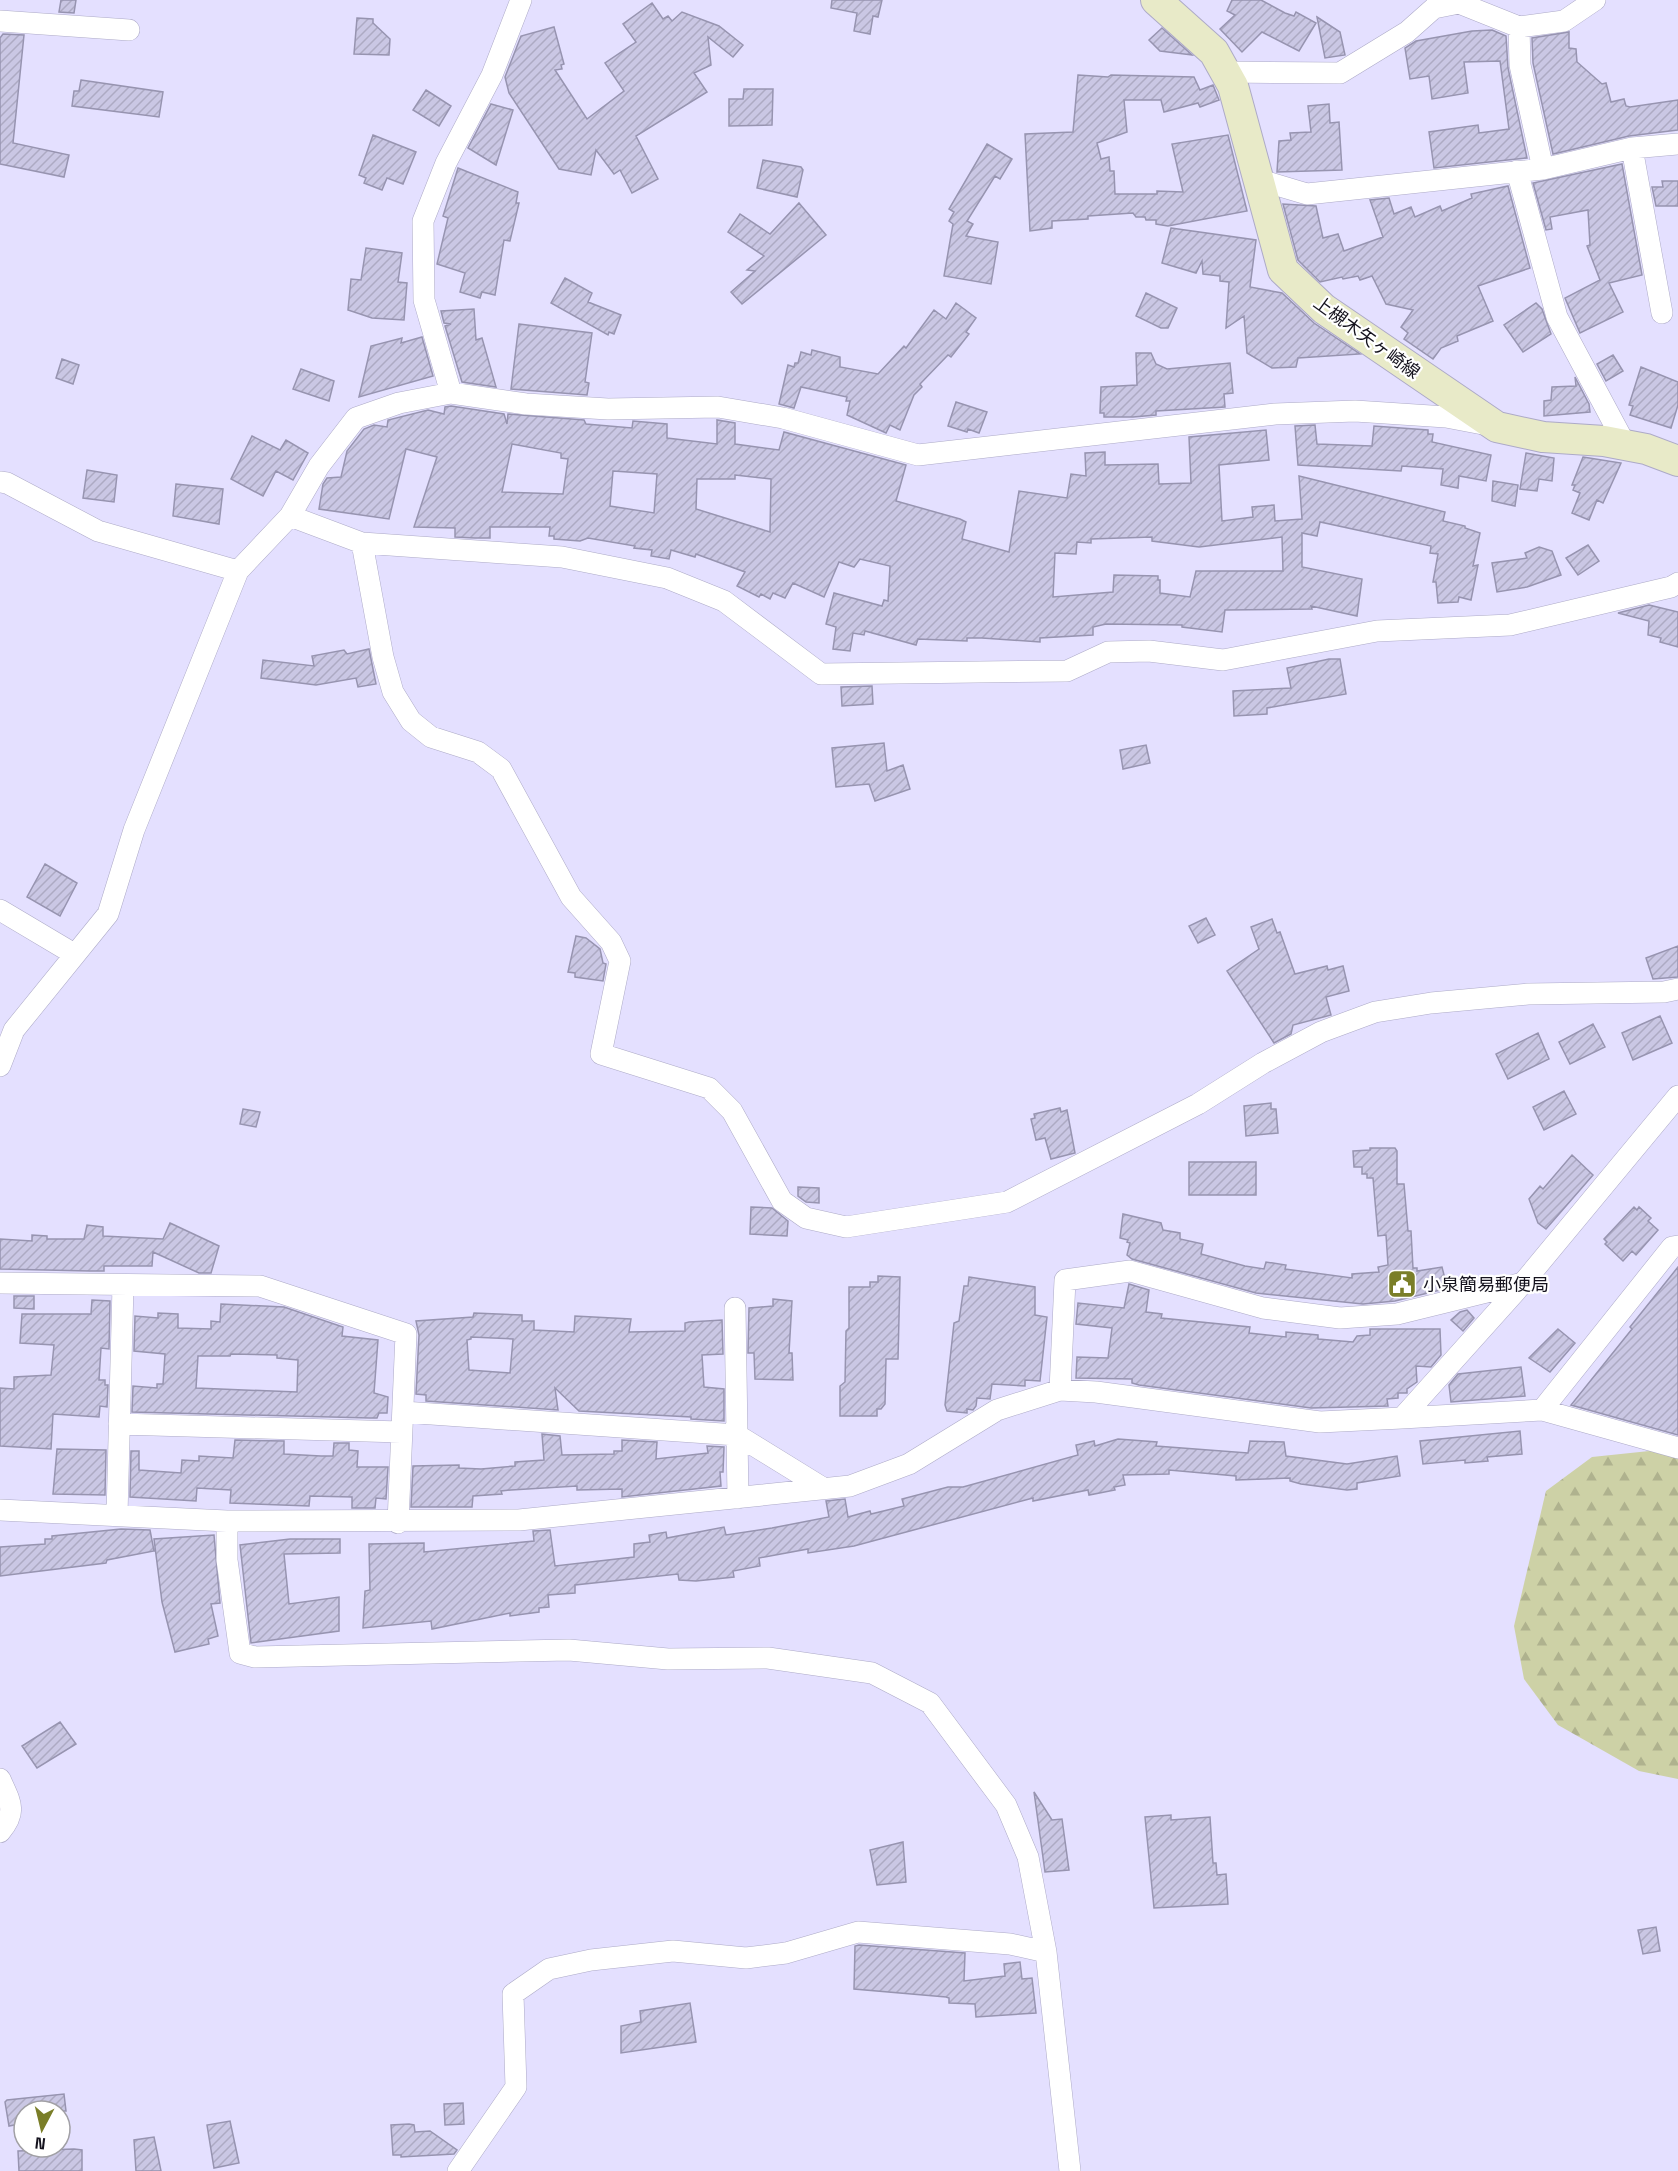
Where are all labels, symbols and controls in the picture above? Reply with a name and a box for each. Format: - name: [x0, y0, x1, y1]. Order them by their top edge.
- street label: 上槻木矢ヶ崎線: [1309, 291, 1425, 383]
- public building icon: 小泉簡易郵便局: [1386, 1268, 1418, 1300]
- place label: 小泉簡易郵便局: [1423, 1273, 1549, 1296]
- north arrow: [12, 2099, 72, 2159]
- text: N: [34, 2132, 47, 2154]

